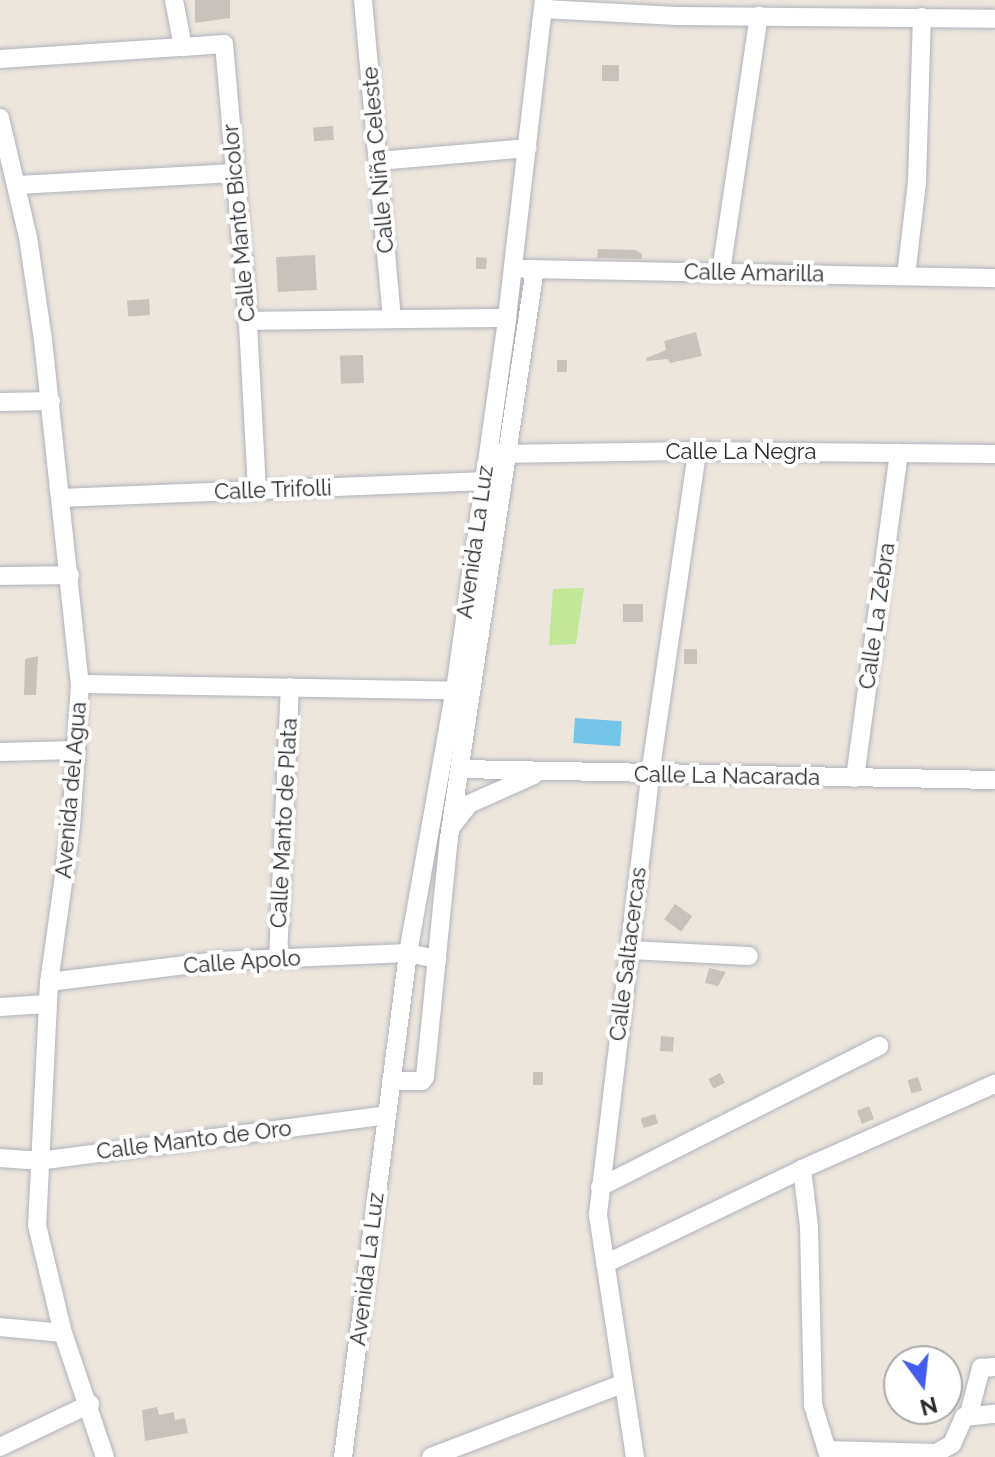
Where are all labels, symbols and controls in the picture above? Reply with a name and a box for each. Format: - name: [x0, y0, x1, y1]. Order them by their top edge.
- street label: Calle Niña Celeste: [357, 66, 399, 254]
- street label: Calle Manto Bicolor: [217, 123, 261, 323]
- street label: Calle Amarilla: [683, 259, 825, 287]
- street label: Calle La Negra: [666, 439, 816, 465]
- street label: Avenida La Luz: [451, 464, 499, 620]
- street label: Calle Trifolli: [213, 475, 333, 505]
- street label: Calle La Zebra: [854, 541, 900, 691]
- street label: Avenida del Agua: [50, 700, 92, 880]
- street label: Calle Manto de Plata: [265, 717, 303, 929]
- street label: Calle La Nacarada: [634, 761, 820, 791]
- street label: Calle Saltacercas: [604, 865, 652, 1043]
- street label: Calle Apolo: [182, 945, 302, 979]
- street label: Calle Manto de Oro: [95, 1115, 293, 1165]
- street label: Avenida La Luz: [344, 1191, 390, 1347]
- north arrow: [883, 1345, 963, 1425]
- text: N: [917, 1392, 940, 1421]

